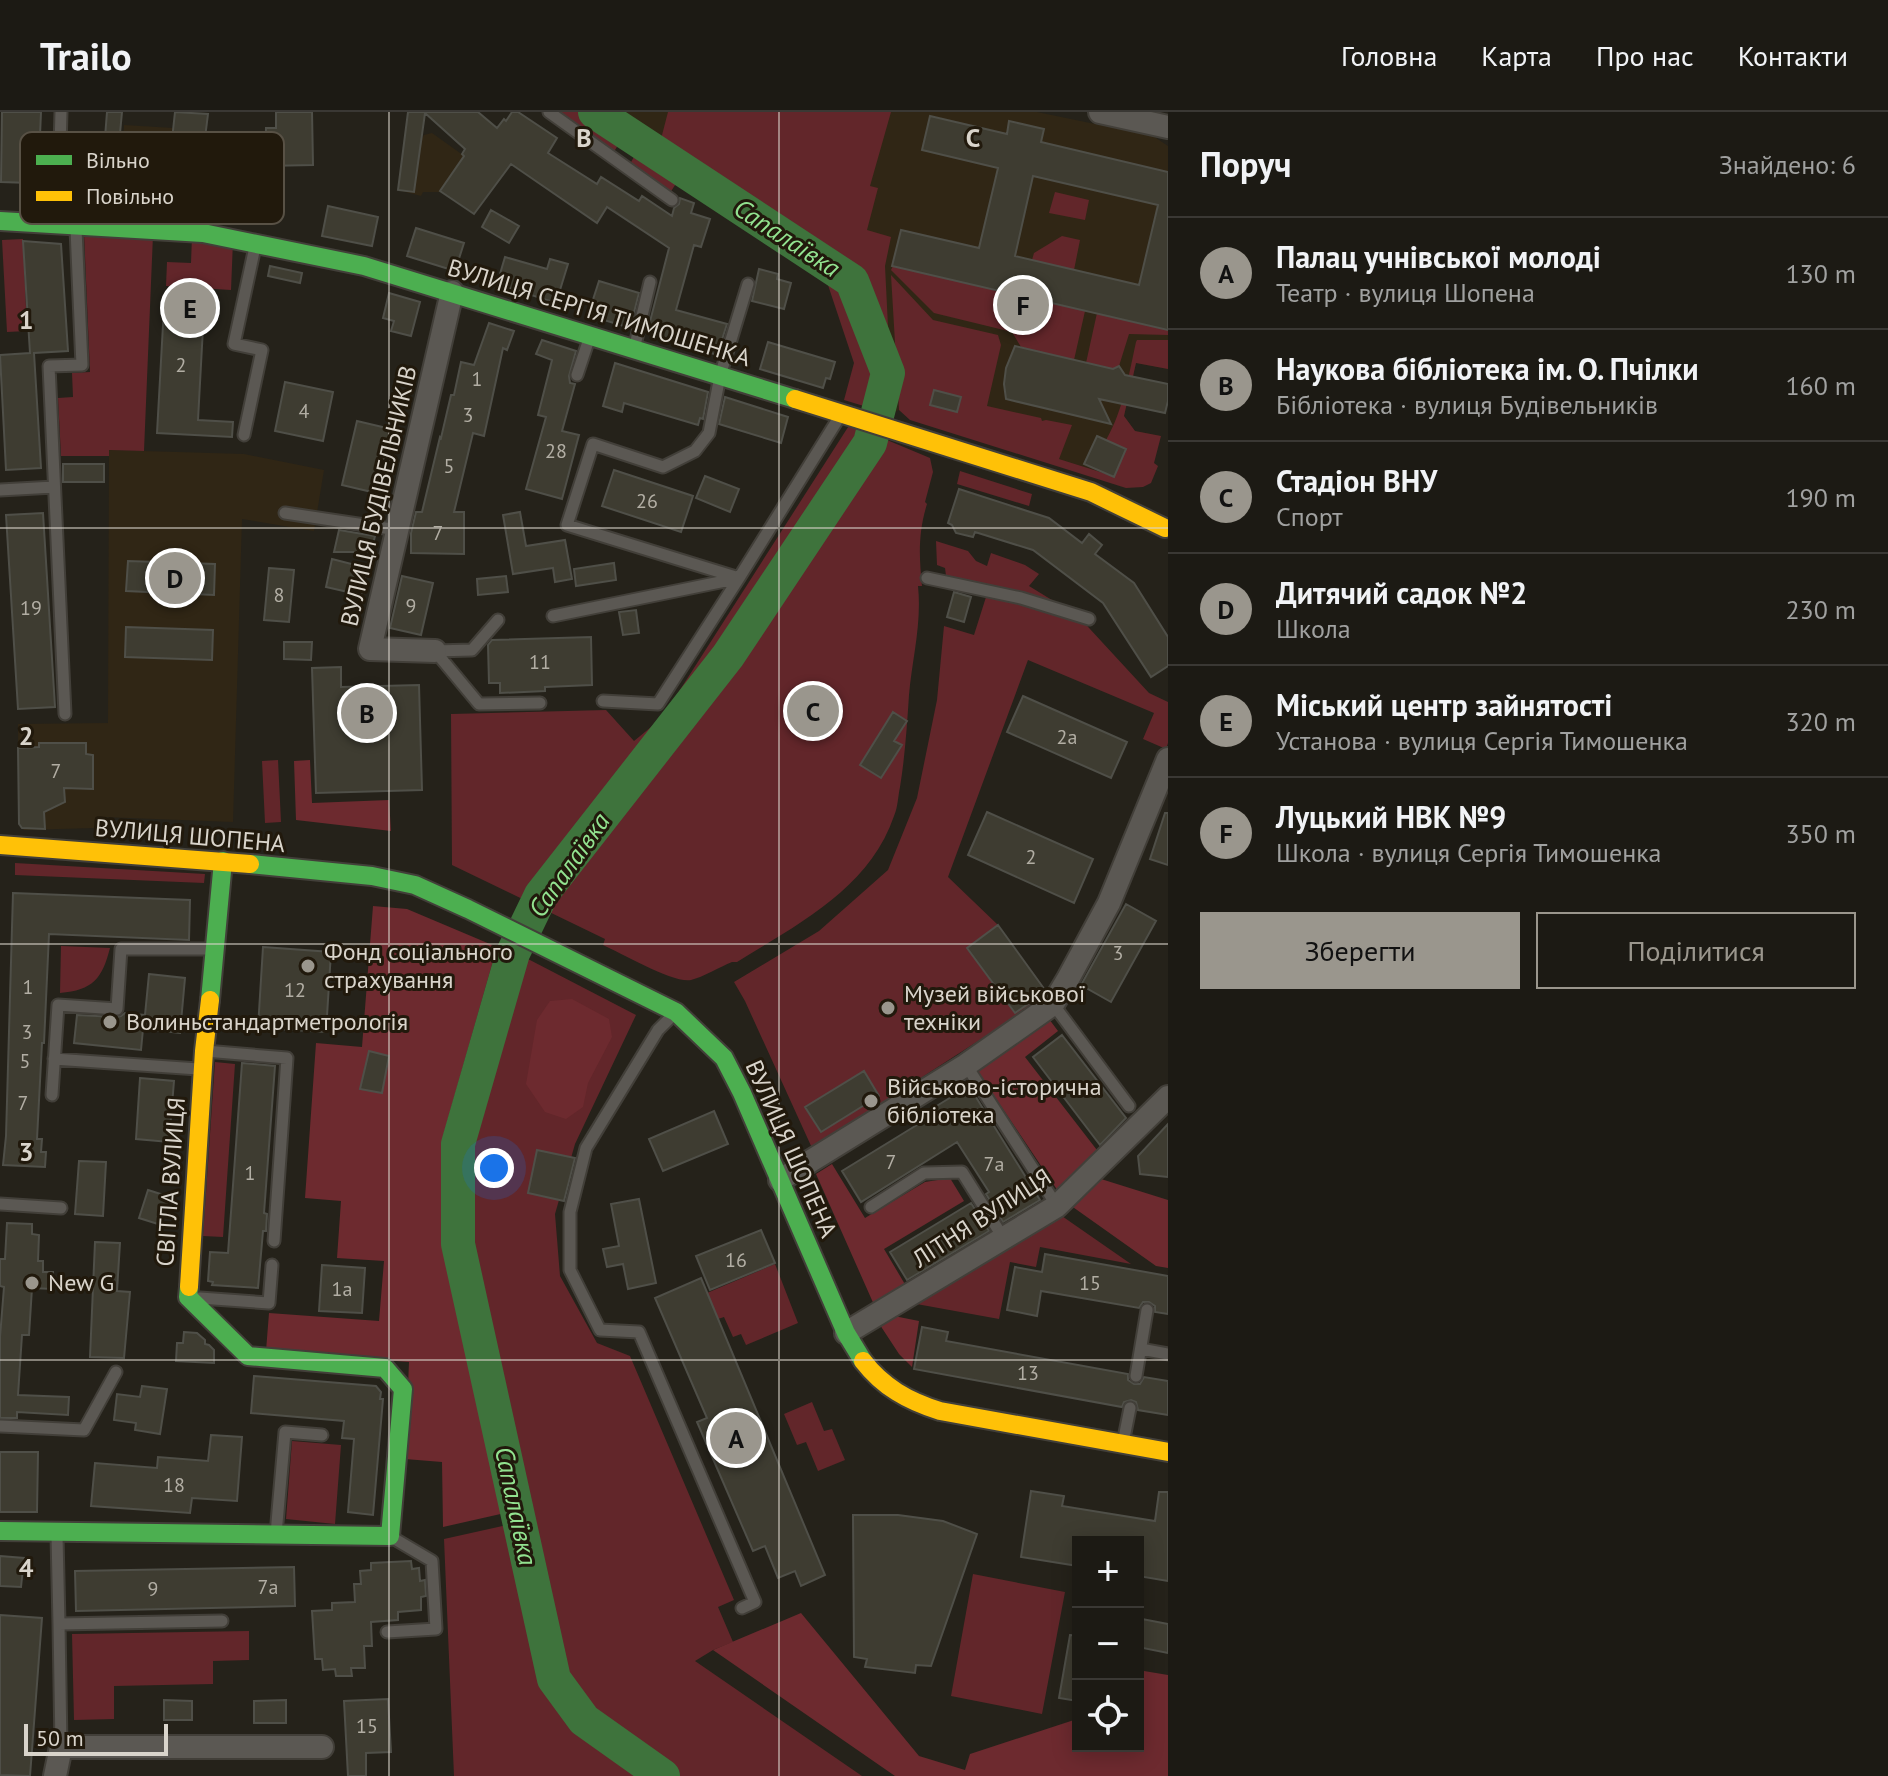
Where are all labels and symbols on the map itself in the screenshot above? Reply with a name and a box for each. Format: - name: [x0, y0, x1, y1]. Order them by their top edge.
- text: B: [576, 121, 592, 154]
- text: C: [966, 121, 980, 154]
- legend: [20, 132, 284, 224]
- text: Вільно: [86, 146, 150, 174]
- text: Повільно: [86, 182, 174, 210]
- water label: Сапалаївка: [728, 191, 847, 284]
- street label: ВУЛИЦЯ СЕРГІЯ ТИМОШЕНКА: [444, 252, 754, 373]
- pin: F: [997, 275, 1049, 335]
- pin: E: [164, 278, 216, 338]
- text: 1: [19, 303, 33, 336]
- house number: 2: [176, 352, 186, 378]
- street label: ВУЛИЦЯ БУДІВЕЛЬНИКІВ: [333, 363, 424, 629]
- house number: 1: [472, 366, 482, 392]
- house number: 4: [299, 398, 310, 424]
- house number: 3: [463, 402, 473, 428]
- house number: 28: [545, 438, 567, 464]
- house number: 5: [444, 453, 454, 479]
- house number: 26: [636, 488, 658, 514]
- house number: 7: [433, 520, 443, 546]
- pin: D: [149, 548, 201, 608]
- house number: 8: [274, 582, 284, 608]
- house number: 9: [406, 593, 416, 619]
- house number: 19: [20, 595, 42, 621]
- house number: 11: [529, 649, 551, 675]
- pin: C: [787, 681, 839, 741]
- pin: B: [341, 683, 393, 743]
- text: 2: [19, 719, 33, 752]
- house number: 2а: [1057, 724, 1077, 750]
- house number: 7: [51, 758, 61, 784]
- water label: Сапалаївка: [521, 806, 617, 923]
- street label: ВУЛИЦЯ ШОПЕНА: [94, 812, 286, 859]
- house number: 2: [1026, 844, 1036, 870]
- place label: Фонд соціального страхування: [324, 936, 513, 995]
- house number: 3: [1113, 940, 1123, 966]
- marker: Фонд соціального страхування: [299, 957, 317, 975]
- house number: 1: [23, 974, 33, 1000]
- house number: 12: [284, 977, 306, 1003]
- place label: Музей військової техніки: [904, 978, 1086, 1037]
- marker: Музей військової техніки: [879, 999, 897, 1017]
- place label: Волиньстандартметрологія: [126, 1006, 408, 1037]
- marker: Волиньстандартметрологія: [101, 1013, 119, 1031]
- house number: 3: [22, 1019, 32, 1045]
- house number: 5: [20, 1048, 30, 1074]
- street label: ВУЛИЦЯ ШОПЕНА: [739, 1055, 844, 1242]
- place label: Військово-історична бібліотека: [887, 1071, 1102, 1130]
- house number: 7: [18, 1090, 28, 1116]
- marker: Військово-історична бібліотека: [862, 1092, 880, 1110]
- street label: СВІТЛА ВУЛИЦЯ: [149, 1096, 192, 1268]
- text: 3: [19, 1135, 33, 1168]
- your location: [474, 1148, 514, 1188]
- house number: 7: [886, 1149, 896, 1175]
- house number: 7а: [984, 1151, 1004, 1177]
- house number: 1: [245, 1160, 255, 1186]
- street label: ЛІТНЯ ВУЛИЦЯ: [906, 1161, 1057, 1275]
- house number: 16: [725, 1247, 747, 1273]
- place label: New G: [48, 1267, 114, 1298]
- house number: 15: [1079, 1270, 1101, 1296]
- marker: New G: [23, 1274, 41, 1292]
- house number: 1а: [332, 1276, 352, 1302]
- house number: 13: [1017, 1360, 1039, 1386]
- pin: A: [710, 1408, 762, 1468]
- water label: Сапалаївка: [488, 1444, 545, 1568]
- house number: 18: [163, 1472, 185, 1498]
- text: 4: [19, 1551, 34, 1584]
- house number: 7а: [258, 1574, 278, 1600]
- house number: 9: [148, 1576, 158, 1602]
- house number: 15: [356, 1713, 378, 1739]
- scale bar: [24, 1720, 168, 1756]

